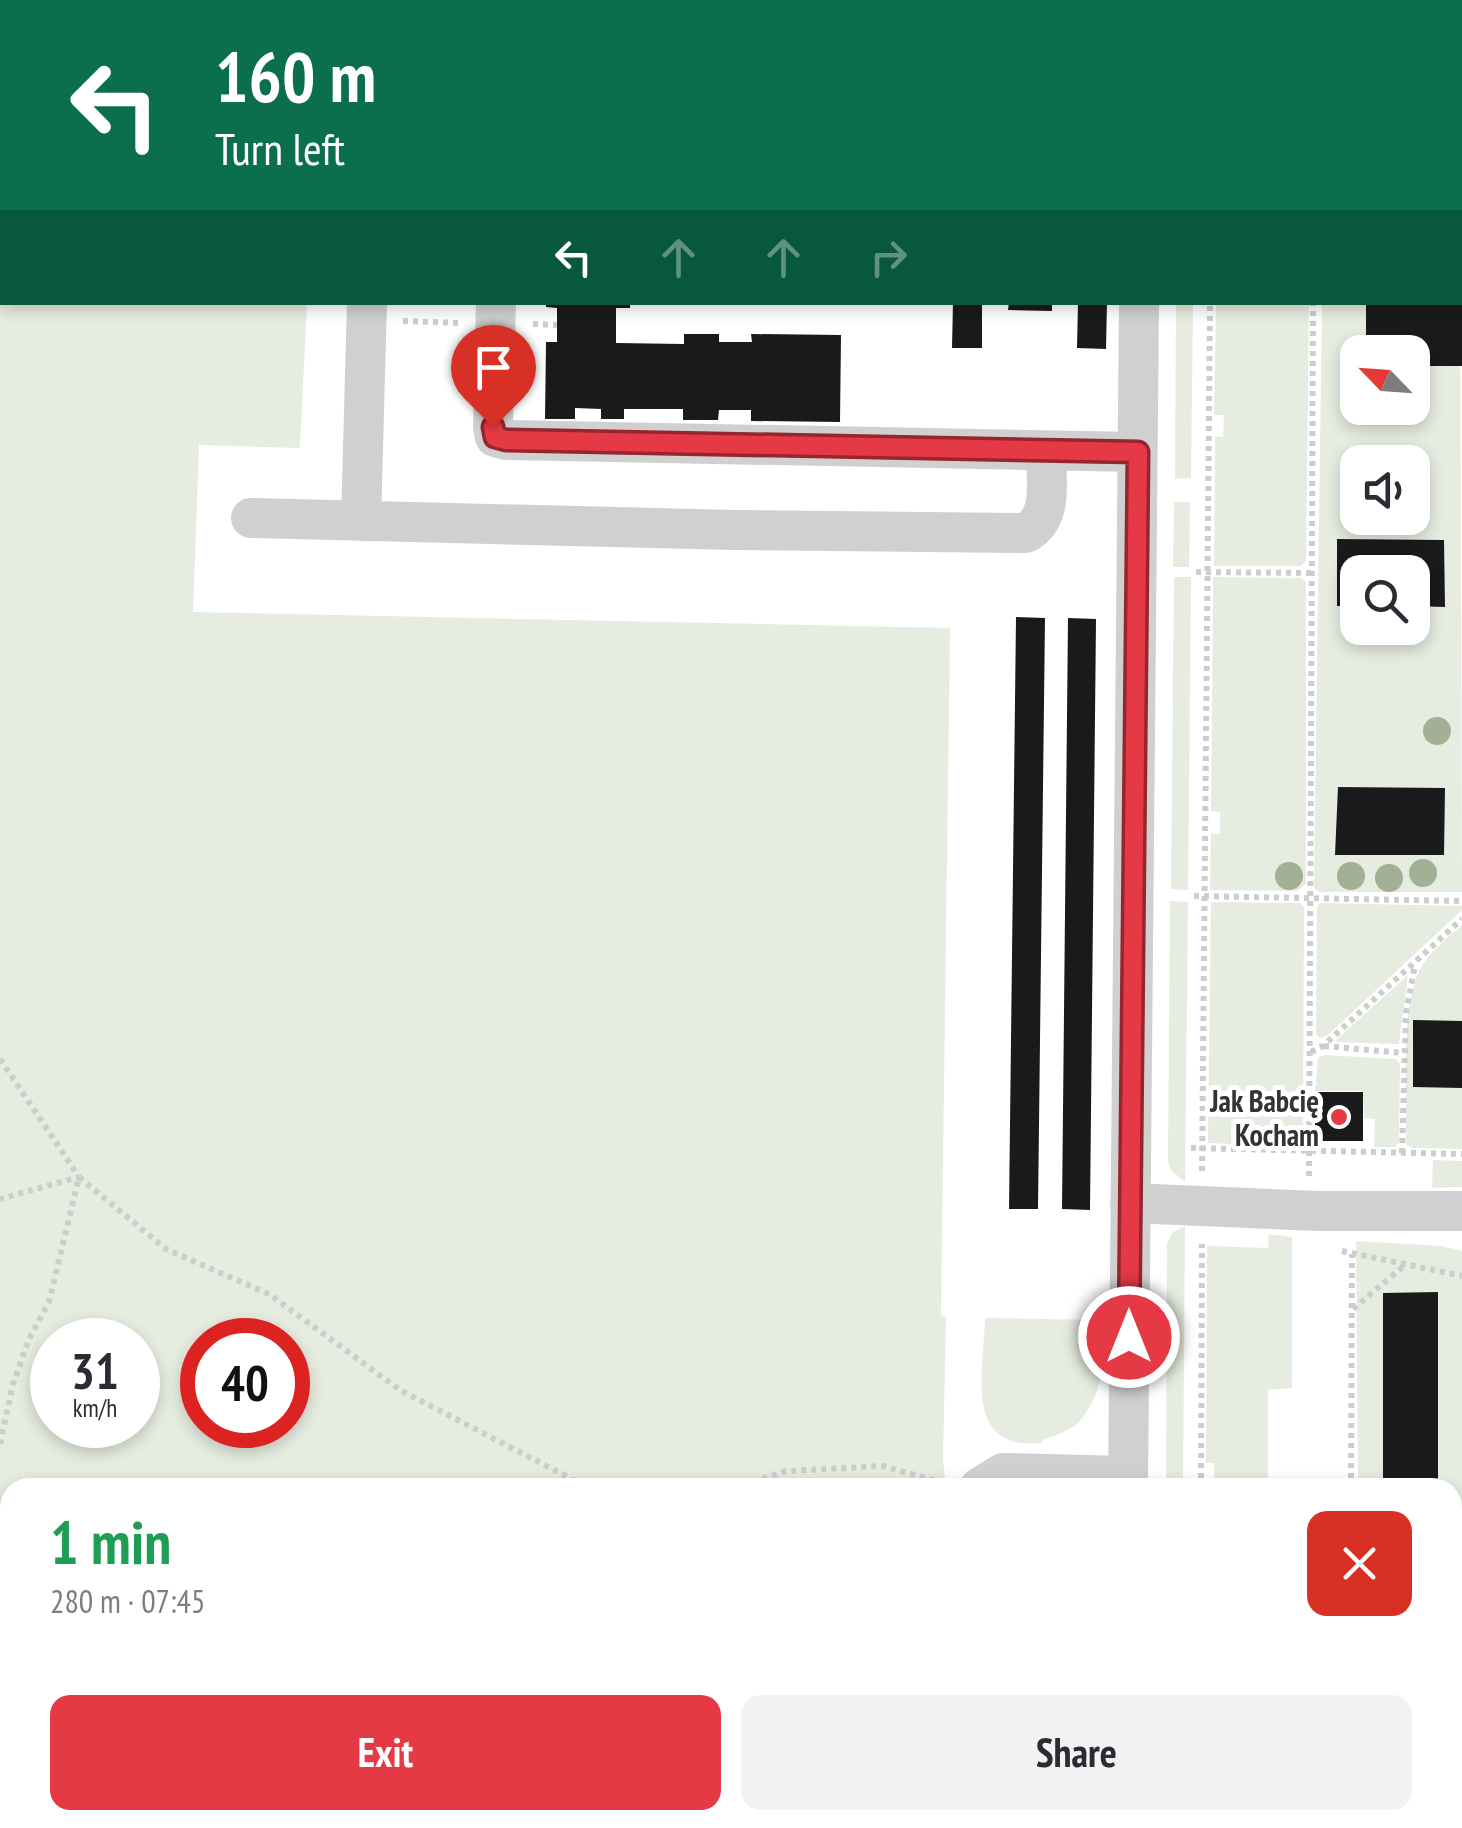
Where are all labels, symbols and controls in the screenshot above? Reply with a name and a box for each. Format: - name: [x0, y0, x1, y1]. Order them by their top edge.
- text: 160 m: [215, 31, 376, 121]
- icon: left: [50, 40, 180, 170]
- text: Turn left: [215, 119, 345, 177]
- icon: left: [546, 230, 601, 285]
- icon: ahead: [651, 230, 706, 285]
- icon: ahead: [756, 230, 811, 285]
- icon: right: [861, 230, 916, 285]
- pin: [451, 325, 536, 428]
- north arrow: [1340, 335, 1430, 425]
- map controls: [1340, 335, 1430, 645]
- icon: arrive: [466, 340, 521, 395]
- button: sound: [1340, 445, 1430, 535]
- button: search: [1340, 555, 1430, 645]
- place label: Jak Babcię Kocham: [1209, 1081, 1319, 1154]
- marker: Jak Babcię Kocham: [1328, 1106, 1350, 1128]
- position arrow: [1077, 1285, 1181, 1389]
- speed limit sign: 40: [180, 1318, 310, 1448]
- text: 31: [71, 1338, 119, 1403]
- text: km/h: [73, 1392, 117, 1424]
- text: 1 min: [50, 1503, 171, 1581]
- button: close: [1307, 1511, 1412, 1616]
- text: 280 m · 07:45: [50, 1580, 205, 1622]
- button: Exit: [50, 1695, 721, 1810]
- button: Share: [741, 1695, 1412, 1810]

